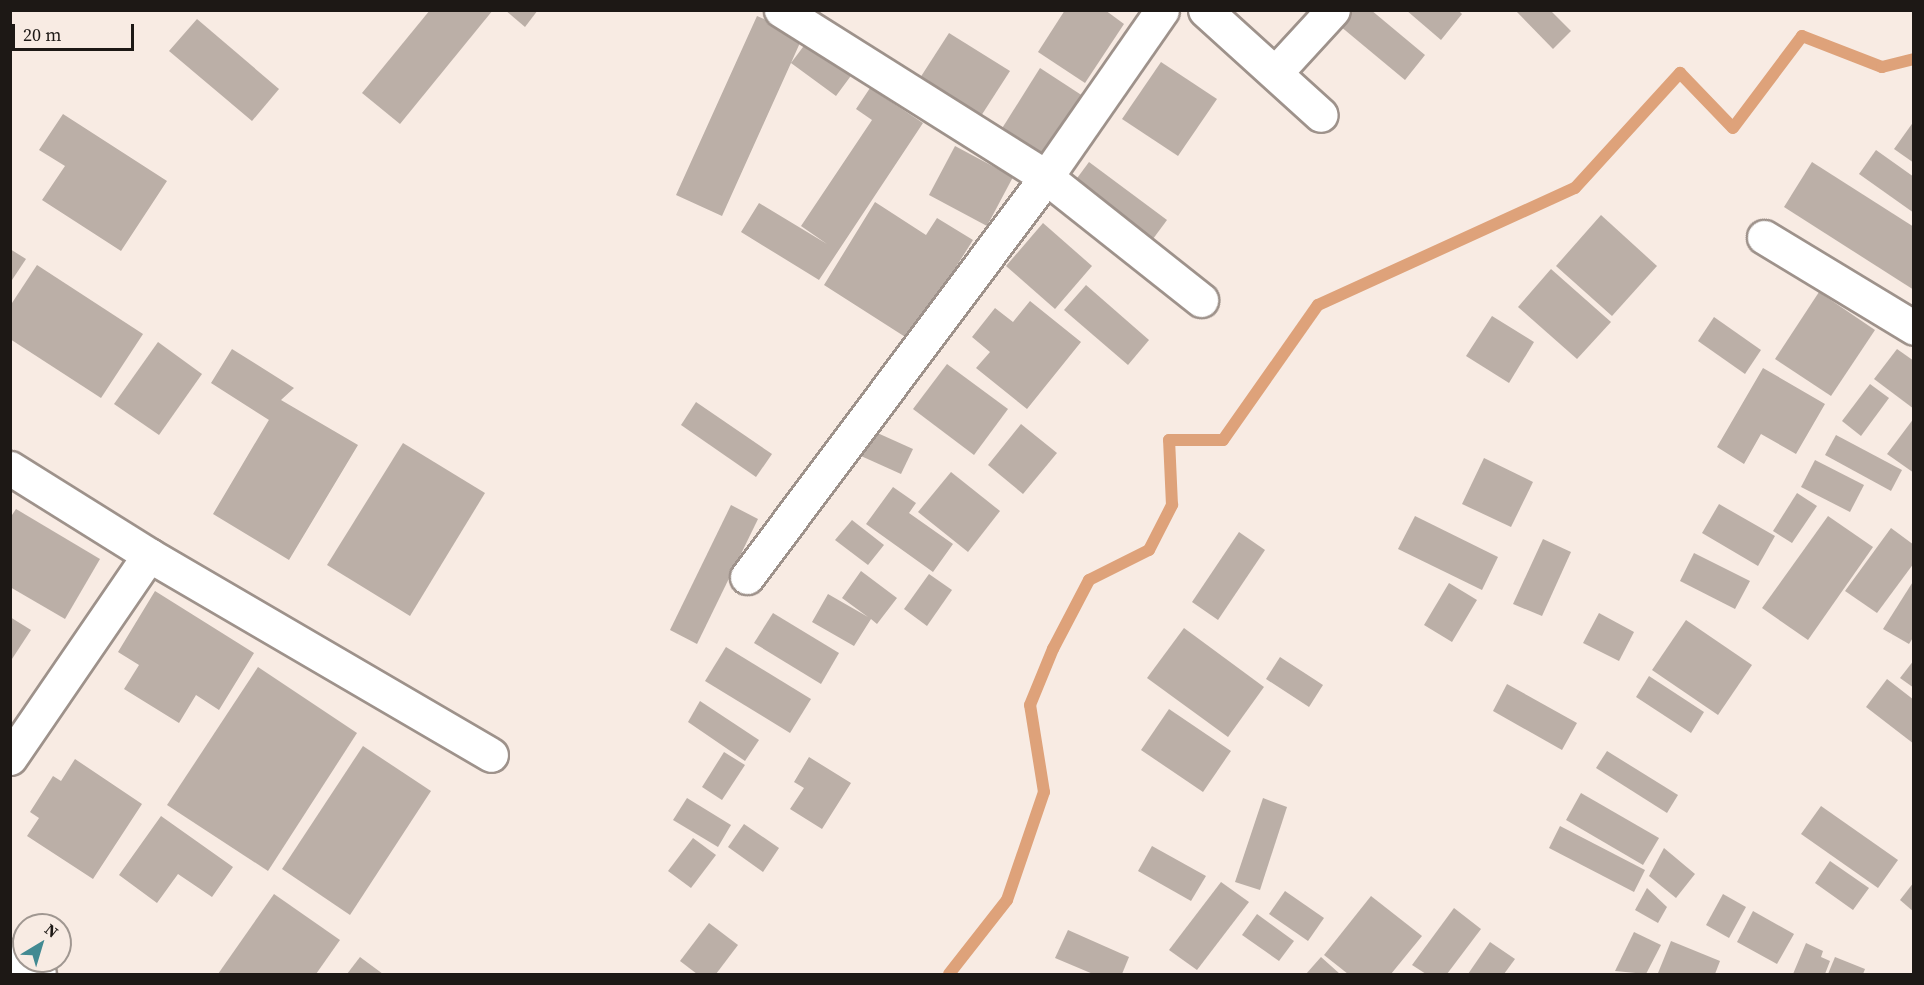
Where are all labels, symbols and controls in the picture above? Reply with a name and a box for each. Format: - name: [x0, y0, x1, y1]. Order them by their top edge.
- scale bar: [15, 12, 136, 50]
- text: 20 m: [23, 22, 61, 47]
- north arrow: [12, 913, 72, 973]
- text: N: [40, 918, 63, 943]

